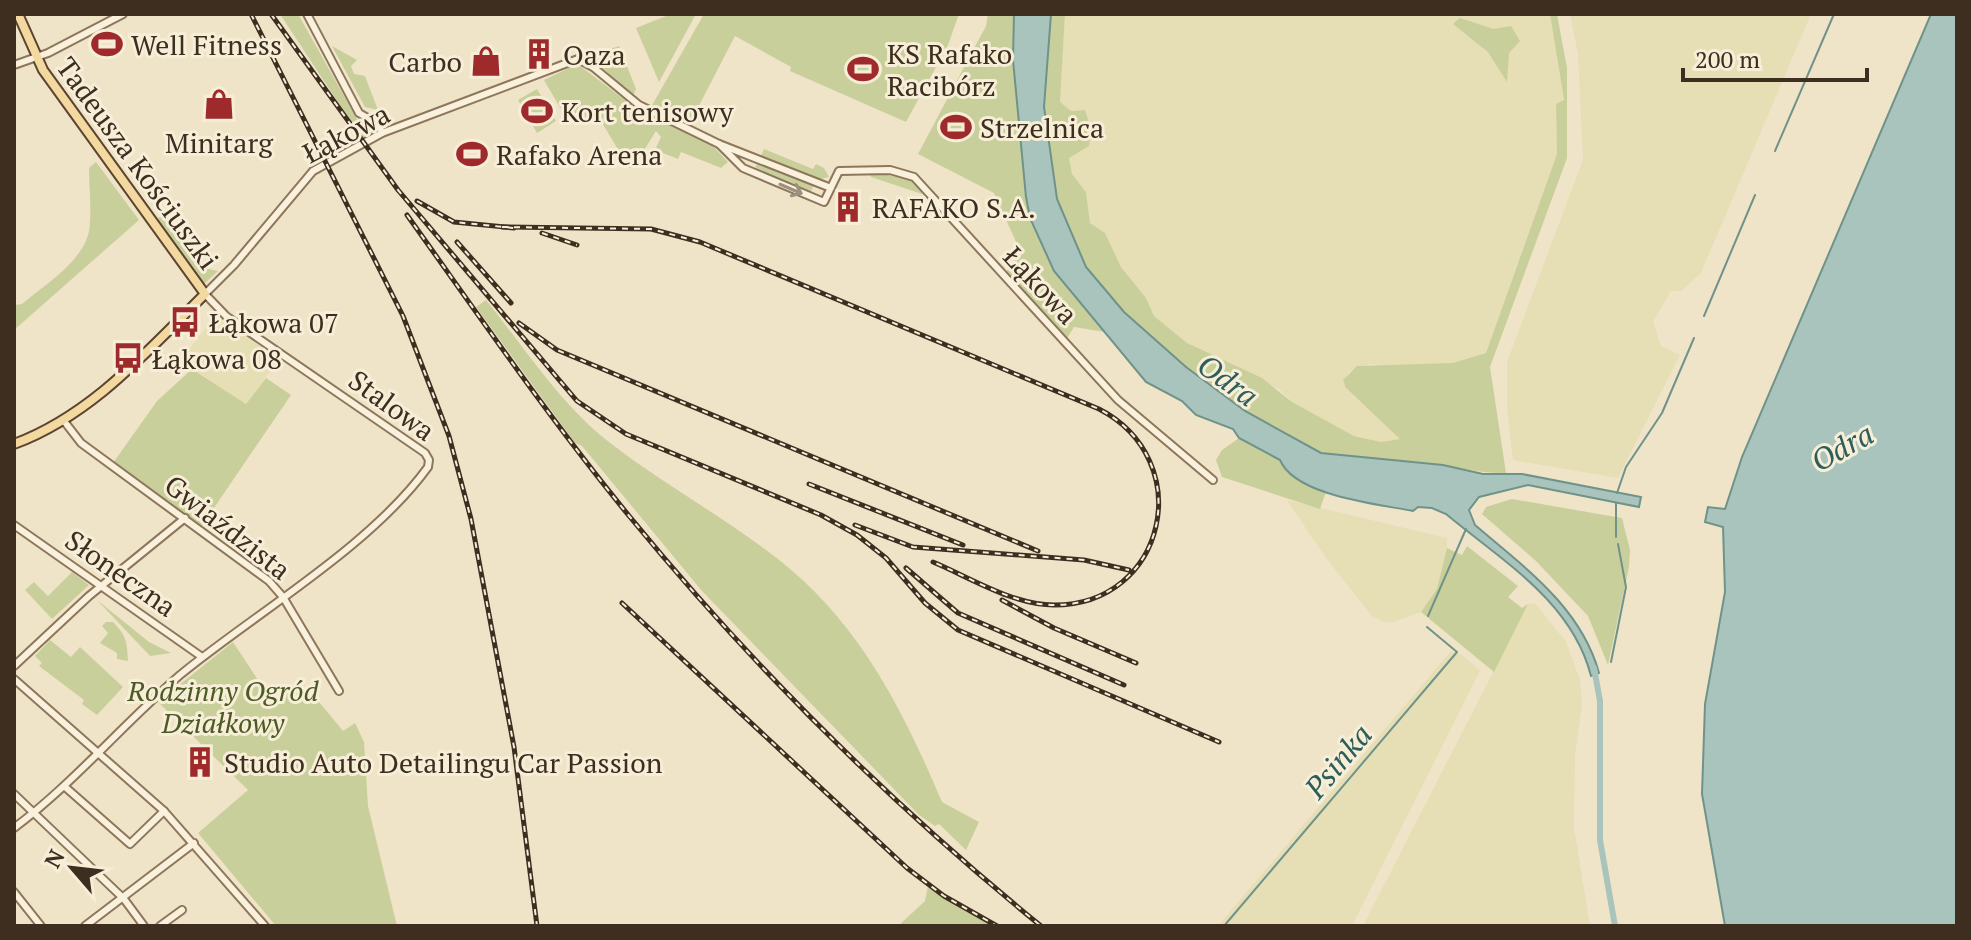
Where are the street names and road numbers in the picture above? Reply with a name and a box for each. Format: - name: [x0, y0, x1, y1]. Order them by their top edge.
- street label: Tadeusza Kościuszki: [48, 50, 228, 276]
- street label: Łąkowa: [296, 95, 396, 171]
- street label: Łąkowa: [996, 238, 1086, 332]
- street label: Stalowa: [342, 361, 442, 449]
- street label: Gwiaździsta: [157, 466, 299, 588]
- street label: Słoneczna: [58, 521, 184, 625]

